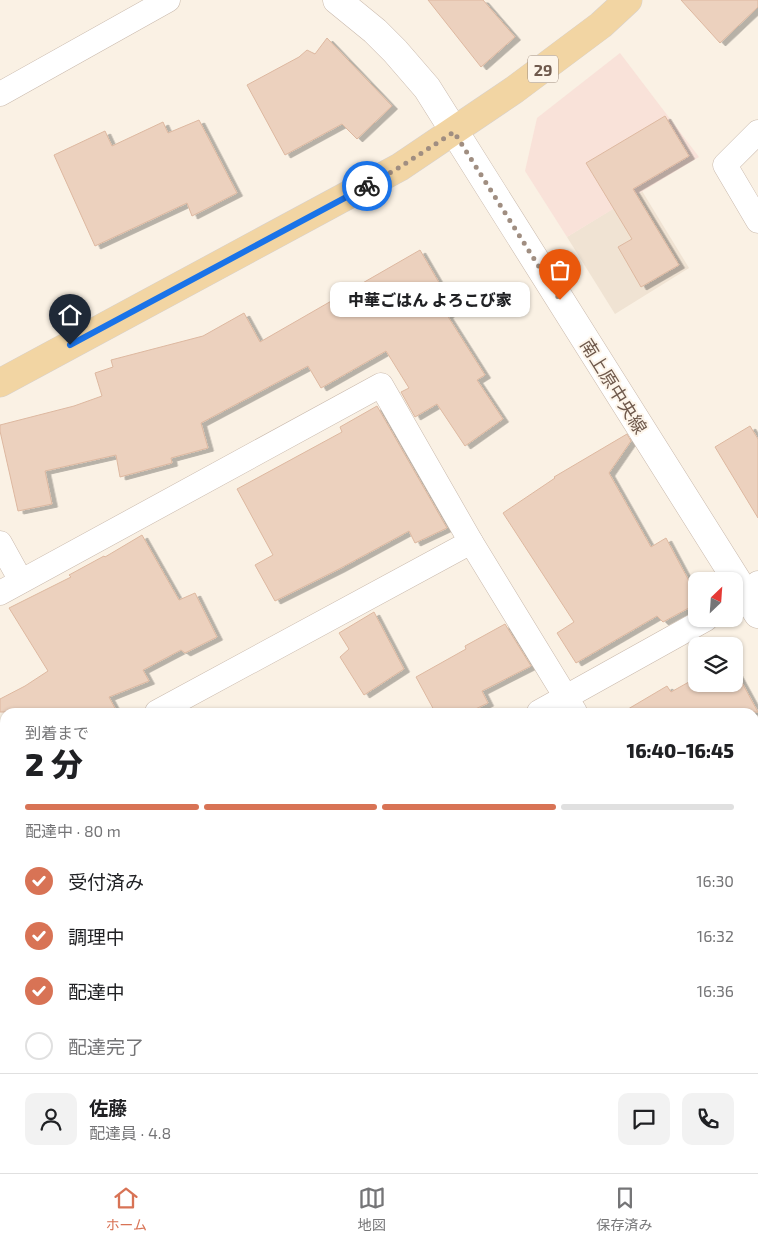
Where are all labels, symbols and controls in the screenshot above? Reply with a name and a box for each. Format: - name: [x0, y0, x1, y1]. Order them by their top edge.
- road number: 29: [528, 56, 558, 82]
- courier: [342, 161, 392, 211]
- icon: bike: [353, 172, 381, 200]
- pin: [539, 249, 581, 300]
- icon: bag: [546, 256, 574, 284]
- callout: 中華ごはん よろこび家: [330, 282, 530, 318]
- text: 中華ごはん よろこび家: [348, 290, 512, 309]
- pin: [49, 294, 91, 345]
- icon: home: [56, 301, 84, 329]
- street label: 南上原中央線: [576, 334, 652, 438]
- north arrow: [688, 572, 742, 628]
- map controls: [688, 572, 743, 692]
- button: layers: [688, 637, 743, 692]
- text: 到着まで: [25, 723, 89, 742]
- text: 16:40–16:45: [627, 739, 734, 762]
- text: 2 分: [25, 744, 83, 782]
- text: 配達中 · 80 m: [25, 821, 121, 840]
- icon: check: [25, 867, 53, 895]
- text: 受付済み: [68, 870, 144, 893]
- text: 16:30: [696, 871, 734, 890]
- icon: check: [25, 922, 53, 950]
- text: 調理中: [68, 925, 125, 948]
- text: 16:32: [697, 926, 734, 945]
- icon: check: [25, 977, 53, 1005]
- text: 配達中: [68, 980, 125, 1003]
- text: 16:36: [697, 981, 734, 1000]
- text: 配達完了: [68, 1035, 144, 1058]
- button: person: [25, 1093, 77, 1145]
- button: chat: [618, 1093, 670, 1145]
- button: phone: [682, 1093, 734, 1145]
- text: 佐藤: [89, 1096, 127, 1119]
- text: 配達員 · 4.8: [89, 1123, 171, 1142]
- tab: ホーム: [105, 1184, 147, 1234]
- tab: 地図: [358, 1184, 386, 1234]
- tab: 保存済み: [597, 1184, 653, 1234]

